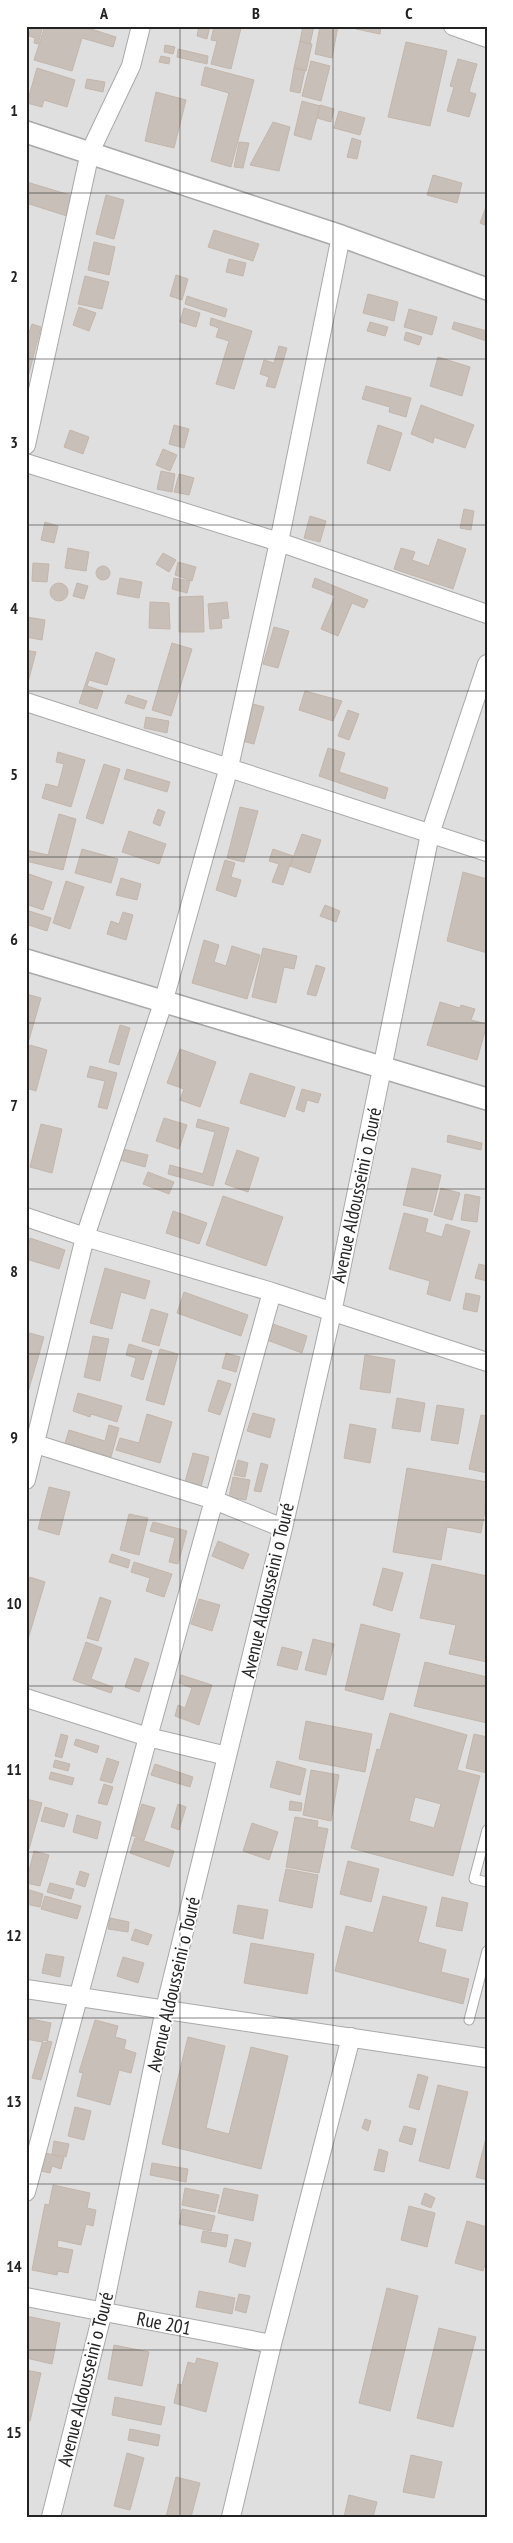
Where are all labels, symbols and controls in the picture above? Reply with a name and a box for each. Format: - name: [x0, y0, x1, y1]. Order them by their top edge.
- text: A: [99, 3, 109, 23]
- text: B: [252, 3, 260, 23]
- text: C: [405, 3, 413, 23]
- text: 1: [10, 100, 18, 120]
- text: 2: [10, 266, 18, 286]
- text: 3: [10, 432, 18, 452]
- text: 4: [10, 598, 18, 618]
- text: 5: [10, 764, 18, 784]
- text: 6: [10, 929, 18, 949]
- text: 7: [10, 1095, 18, 1115]
- street label: Avenue Aldousseini o Touré: [326, 1105, 386, 1285]
- text: 8: [10, 1261, 18, 1281]
- text: 9: [10, 1427, 18, 1447]
- street label: Avenue Aldousseini o Touré: [235, 1500, 299, 1680]
- text: 10: [6, 1593, 22, 1613]
- text: 11: [6, 1759, 22, 1779]
- street label: Avenue Aldousseini o Touré: [141, 1894, 205, 2074]
- text: 12: [6, 1925, 22, 1945]
- text: 13: [6, 2091, 22, 2111]
- text: 14: [6, 2256, 22, 2276]
- street label: Avenue Aldousseini o Touré: [52, 2289, 118, 2469]
- street label: Rue 201: [135, 2306, 193, 2340]
- text: 15: [6, 2422, 22, 2442]

